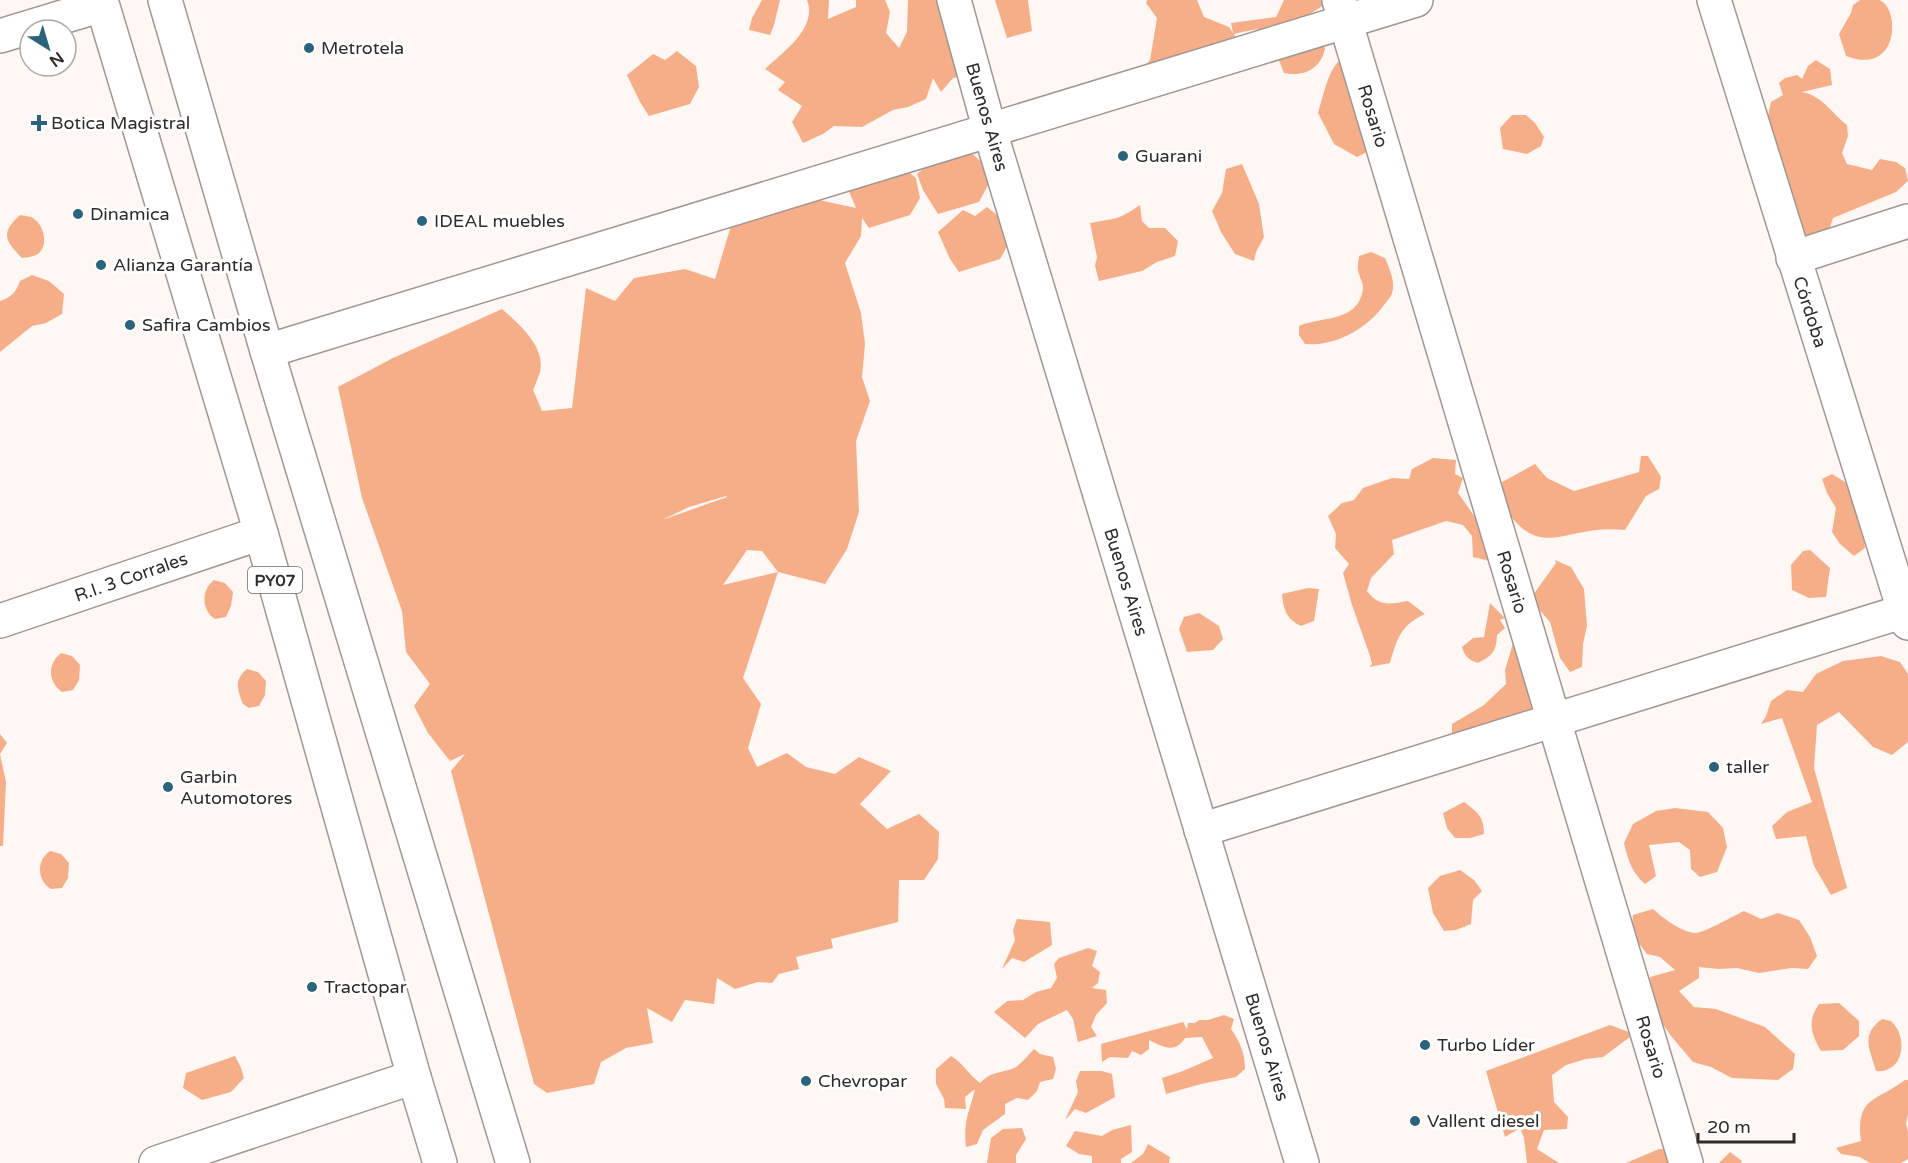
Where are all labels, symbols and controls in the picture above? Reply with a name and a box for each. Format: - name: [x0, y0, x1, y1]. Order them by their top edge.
- north arrow: [18, 18, 78, 78]
- place label: Metrotela: [321, 37, 404, 59]
- marker: Metrotela: [302, 41, 316, 55]
- text: N: [45, 47, 68, 71]
- street label: Buenos Aires: [961, 60, 1013, 174]
- street label: Rosario: [1353, 82, 1393, 150]
- place label: Botica Magistral: [51, 112, 190, 134]
- marker: Botica Magistral: [32, 116, 46, 130]
- place label: Guarani: [1135, 145, 1202, 167]
- marker: Guarani: [1116, 149, 1130, 163]
- place label: Dinamica: [90, 203, 170, 225]
- marker: Dinamica: [71, 207, 85, 221]
- place label: IDEAL muebles: [434, 210, 565, 232]
- marker: IDEAL muebles: [415, 214, 429, 228]
- place label: Alianza Garantía: [113, 254, 253, 276]
- marker: Alianza Garantía: [94, 258, 108, 272]
- street label: Córdoba: [1788, 274, 1832, 350]
- place label: Safira Cambios: [142, 314, 271, 336]
- marker: Safira Cambios: [123, 318, 137, 332]
- street label: Buenos Aires: [1099, 525, 1153, 639]
- street label: R.I. 3 Corrales: [71, 547, 191, 607]
- street label: Rosario: [1492, 548, 1532, 616]
- road number: PY07: [248, 567, 302, 593]
- place label: taller: [1726, 756, 1769, 778]
- marker: taller: [1707, 760, 1721, 774]
- place label: Garbin Automotores: [180, 766, 292, 809]
- marker: Garbin Automotores: [161, 780, 175, 794]
- place label: Tractopar: [324, 976, 407, 998]
- marker: Tractopar: [305, 980, 319, 994]
- street label: Buenos Aires: [1240, 990, 1294, 1104]
- street label: Rosario: [1631, 1013, 1671, 1081]
- place label: Turbo Líder: [1437, 1034, 1535, 1056]
- marker: Turbo Líder: [1418, 1038, 1432, 1052]
- place label: Chevropar: [818, 1070, 907, 1092]
- marker: Chevropar: [799, 1074, 813, 1088]
- scale bar: [1698, 1106, 1794, 1144]
- place label: Vallent diesel: [1427, 1110, 1539, 1132]
- marker: Vallent diesel: [1408, 1114, 1422, 1128]
- text: 20 m: [1707, 1116, 1751, 1138]

